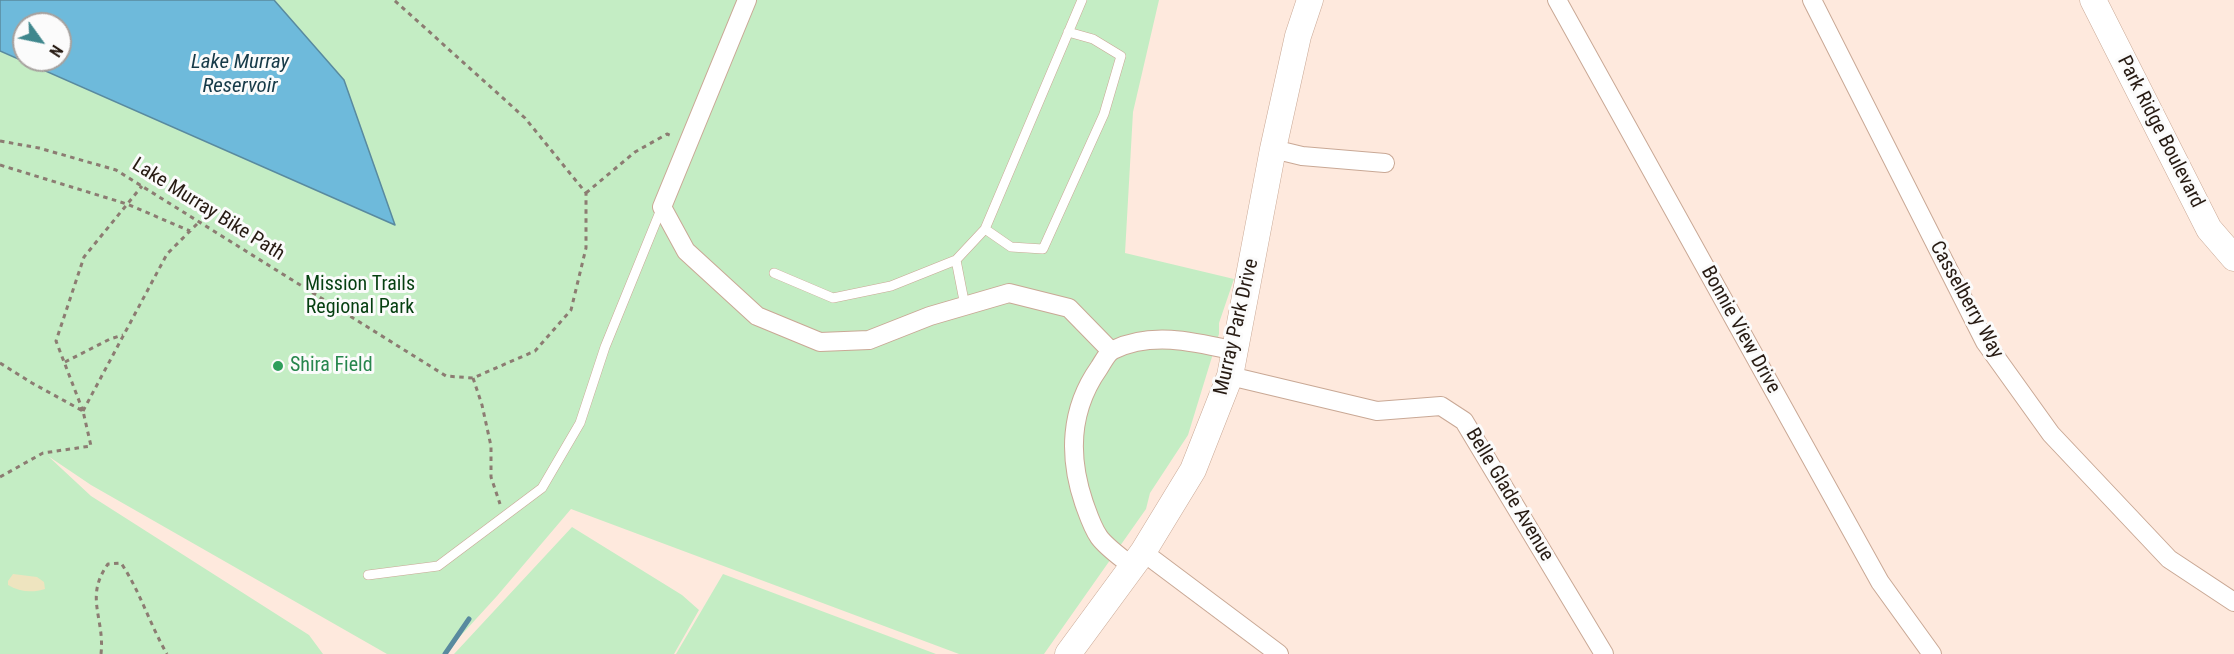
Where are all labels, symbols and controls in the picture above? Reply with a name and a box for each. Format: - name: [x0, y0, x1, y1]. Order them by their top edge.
- north arrow: [12, 12, 72, 72]
- text: N: [45, 42, 66, 60]
- water label: Lake Murray Reservoir: [191, 50, 289, 100]
- street label: Park Ridge Boulevard: [2111, 52, 2209, 212]
- street label: Lake Murray Bike Path: [127, 153, 289, 267]
- street label: Casselberry Way: [1924, 237, 2008, 363]
- street label: Murray Park Drive: [1210, 257, 1264, 397]
- street label: Bonnie View Drive: [1695, 262, 1785, 398]
- park label: Mission Trails Regional Park: [305, 273, 415, 320]
- place label: Shira Field: [290, 354, 373, 378]
- marker: Shira Field: [271, 359, 285, 373]
- street label: Belle Glade Avenue: [1460, 424, 1558, 566]

